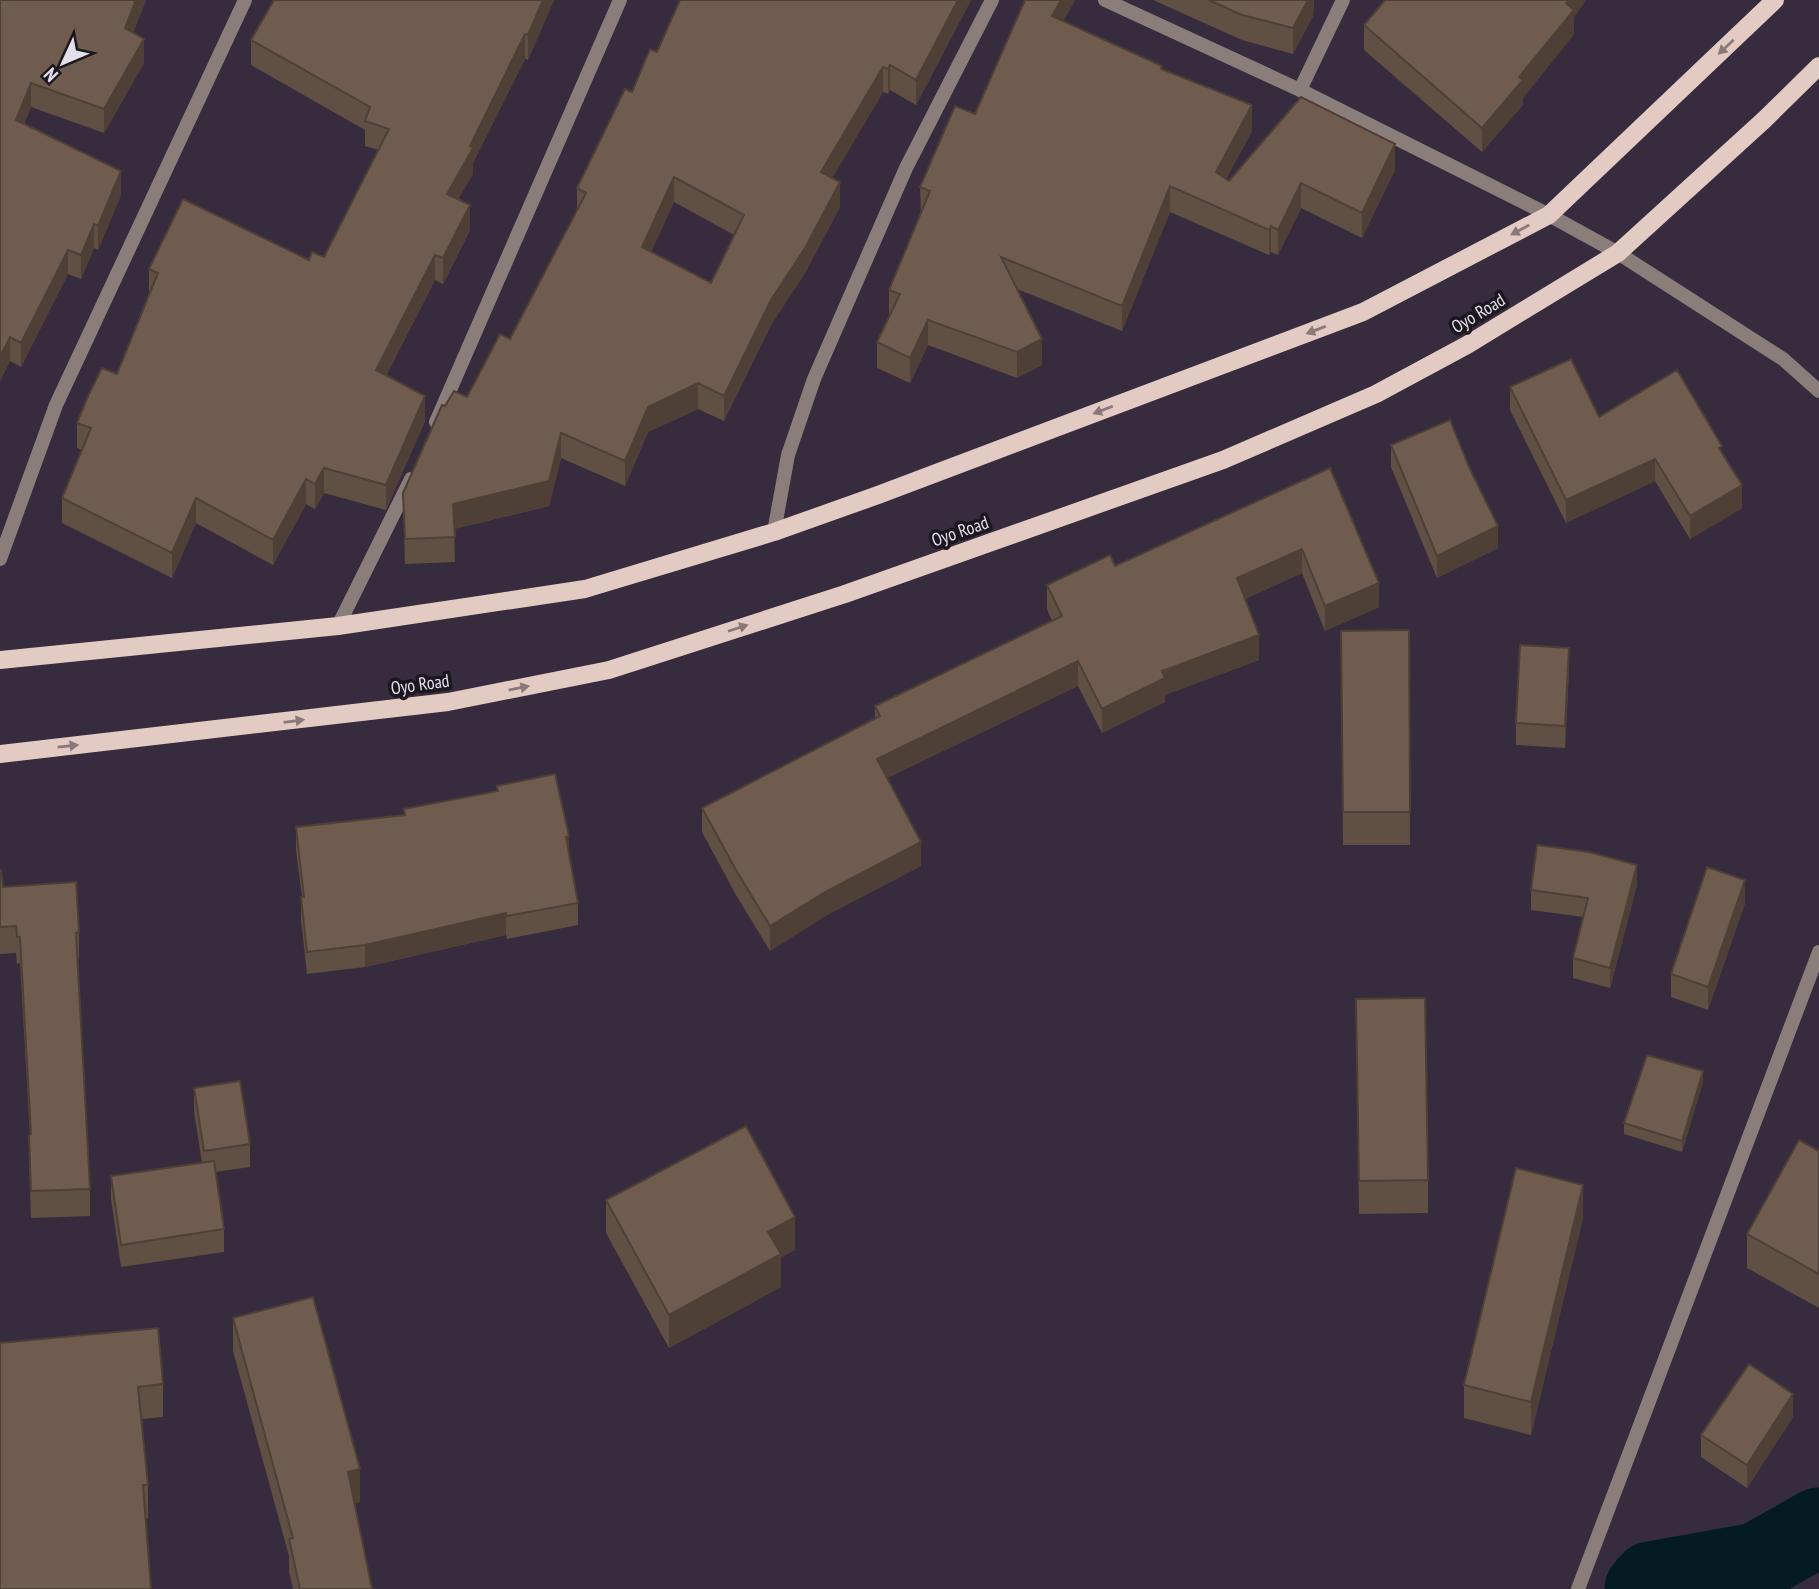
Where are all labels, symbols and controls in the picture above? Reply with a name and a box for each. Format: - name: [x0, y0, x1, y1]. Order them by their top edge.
- north arrow: [28, 28, 98, 98]
- one-way arrow: [1717, 39, 1735, 55]
- text: N: [39, 63, 63, 87]
- one-way arrow: [1510, 224, 1530, 236]
- street label: Oyo Road: [1447, 288, 1509, 338]
- one-way arrow: [1305, 324, 1326, 335]
- one-way arrow: [1092, 405, 1113, 416]
- street label: Oyo Road: [928, 511, 992, 551]
- one-way arrow: [728, 623, 749, 633]
- street label: Oyo Road: [389, 669, 451, 699]
- one-way arrow: [508, 682, 530, 693]
- one-way arrow: [283, 715, 305, 726]
- one-way arrow: [57, 740, 79, 751]

